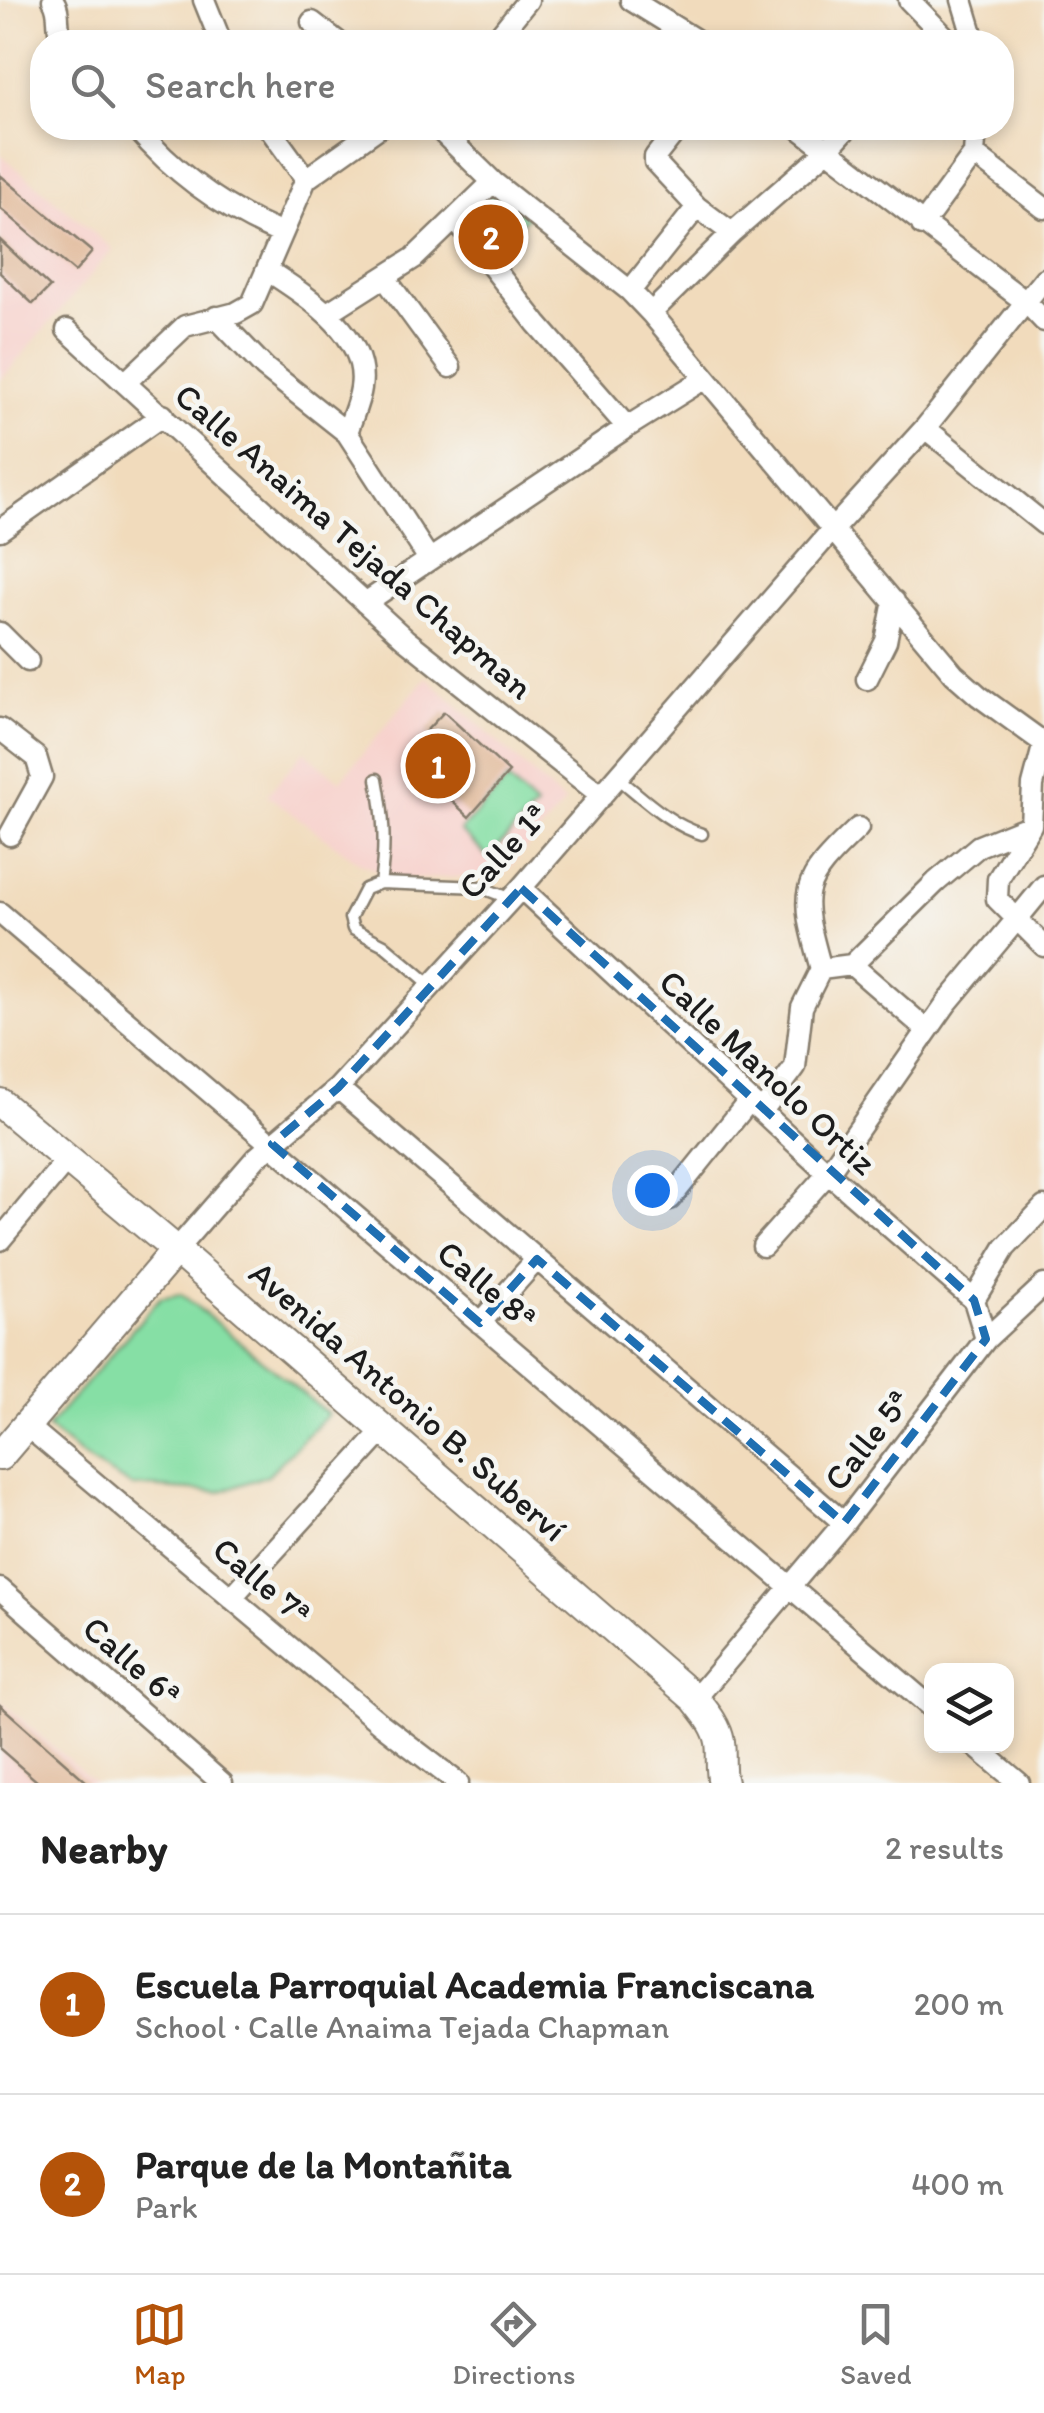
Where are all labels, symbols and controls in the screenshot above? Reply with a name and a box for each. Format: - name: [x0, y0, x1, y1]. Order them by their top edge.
- search box: [30, 30, 1014, 140]
- icon: search: [65, 58, 120, 113]
- text: Search here: [145, 62, 336, 108]
- pin: 2: [458, 200, 524, 274]
- street label: Calle Anaima Tejada Chapman: [166, 374, 542, 708]
- pin: 1: [406, 728, 470, 804]
- street label: Calle 1ª: [449, 794, 557, 907]
- street label: Calle Manolo Ortiz: [651, 961, 885, 1183]
- your location: [627, 1165, 678, 1216]
- street label: Calle 8ª: [429, 1231, 545, 1339]
- street label: Avenida Antonio B. Suberví: [241, 1252, 575, 1550]
- street label: Calle 5ª: [815, 1381, 919, 1499]
- street label: Calle 7ª: [204, 1528, 320, 1634]
- street label: Calle 6ª: [74, 1607, 190, 1715]
- map controls: [924, 1663, 1014, 1753]
- button: layers: [924, 1663, 1014, 1753]
- text: Nearby: [40, 1823, 167, 1874]
- text: 2 results: [885, 1829, 1004, 1867]
- text: Escuela Parroquial Academia Franciscana: [135, 1962, 814, 2008]
- text: 1: [65, 1985, 80, 2023]
- text: 200 m: [914, 1985, 1004, 2023]
- text: School · Calle Anaima Tejada Chapman: [135, 2008, 669, 2046]
- text: Parque de la Montañita: [135, 2142, 511, 2188]
- text: 2: [64, 2165, 81, 2203]
- text: 400 m: [911, 2165, 1004, 2203]
- text: Park: [135, 2188, 198, 2226]
- tab: Map: [132, 2297, 187, 2391]
- tab: Directions: [452, 2297, 575, 2391]
- tab: Saved: [840, 2297, 912, 2391]

